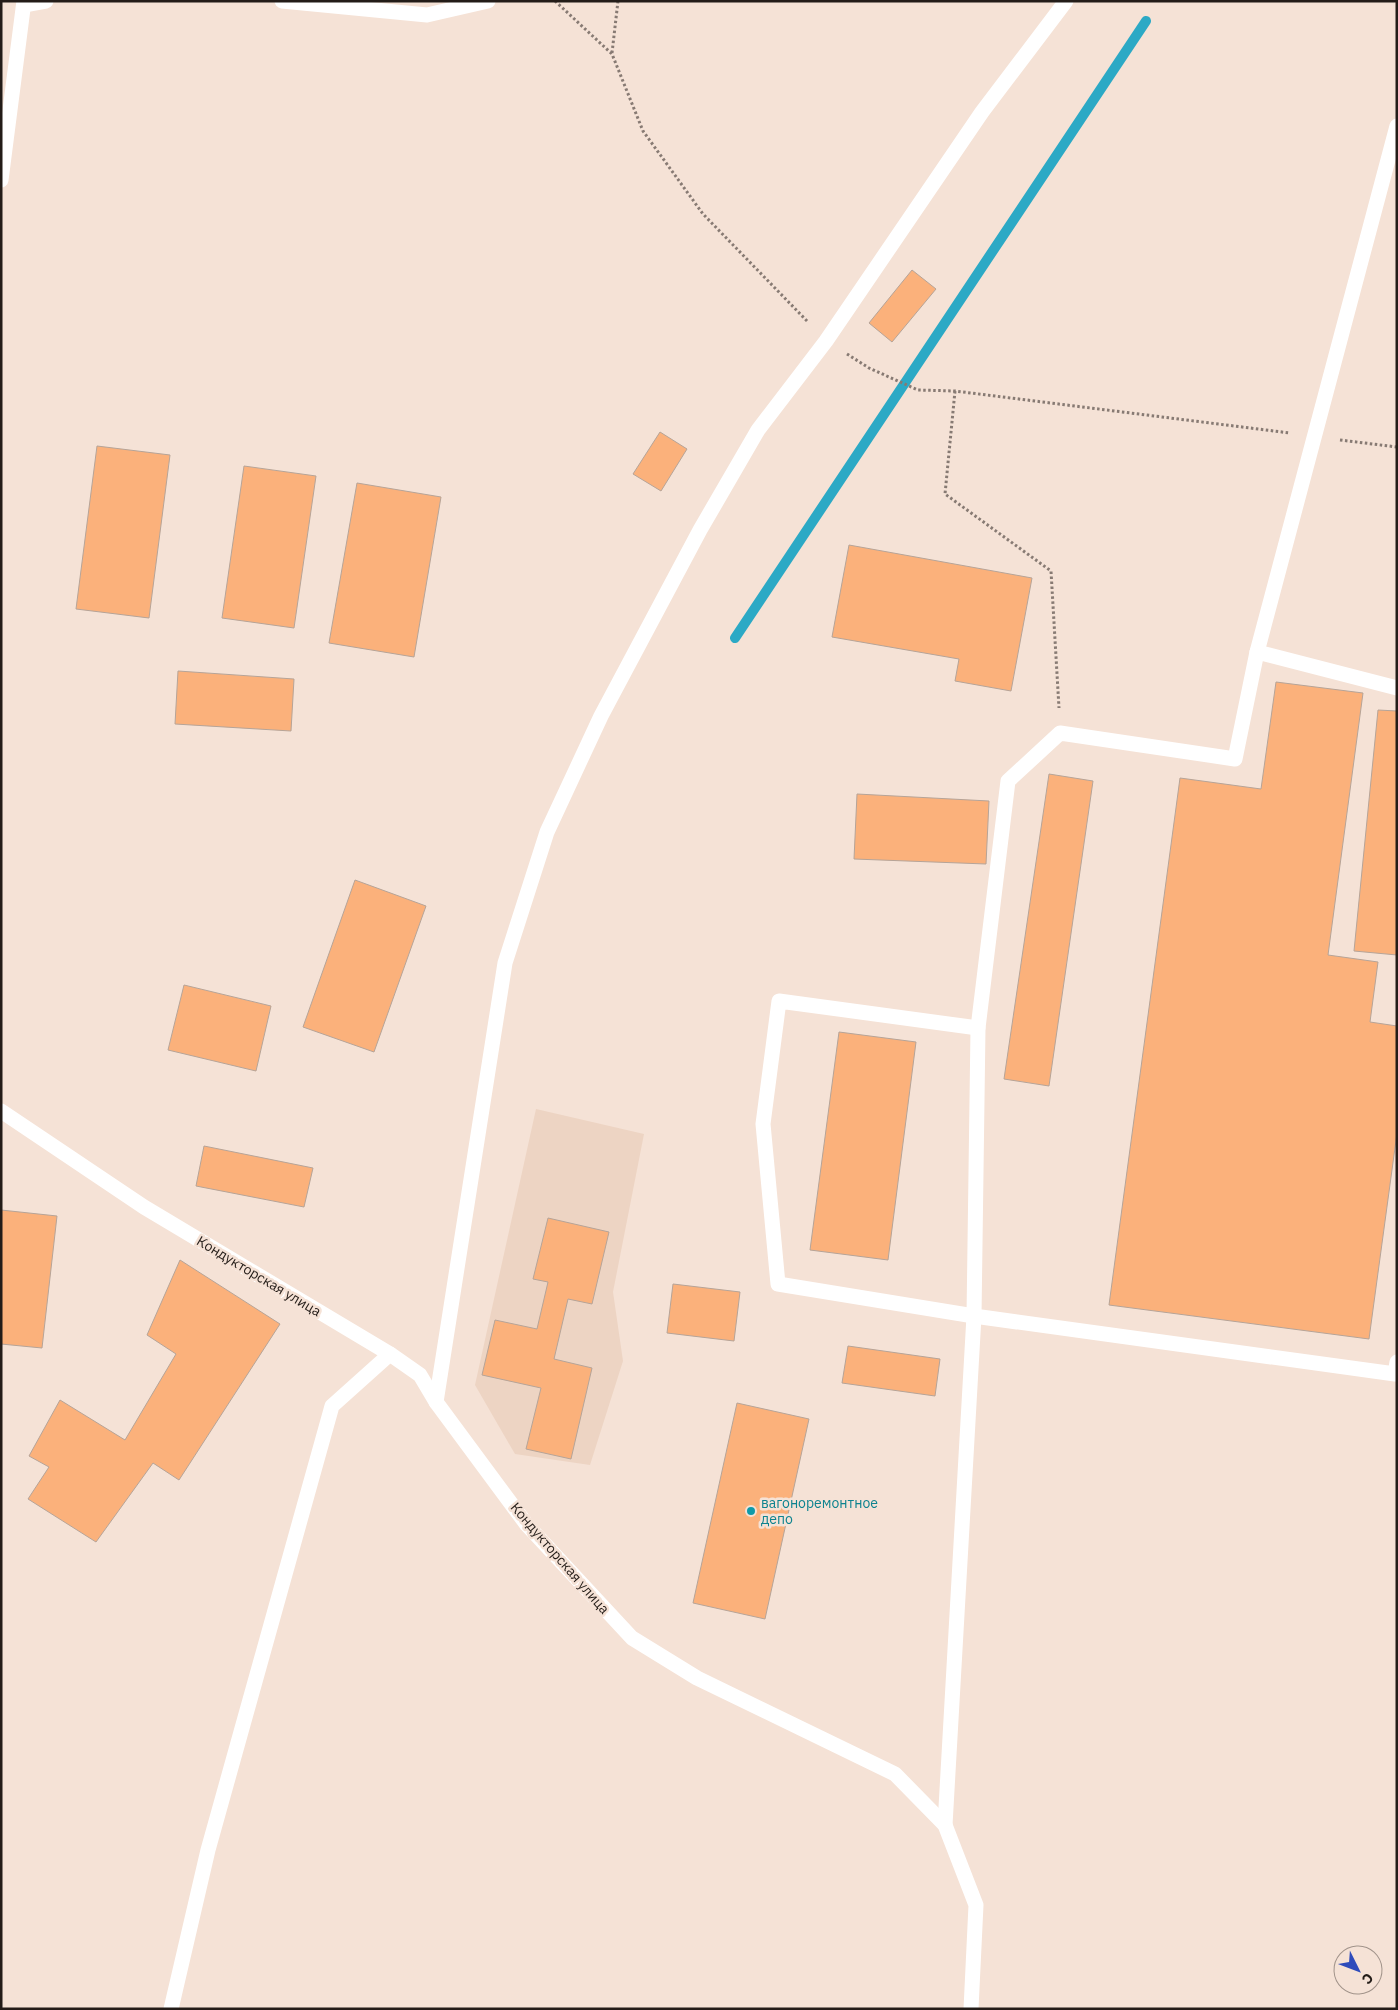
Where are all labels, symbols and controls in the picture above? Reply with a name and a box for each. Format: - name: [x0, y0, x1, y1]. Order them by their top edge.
- street label: Кондукторская улица: [193, 1232, 325, 1321]
- place label: вагоноремонтное депо: [761, 1494, 878, 1528]
- street label: Кондукторская улица: [507, 1499, 614, 1618]
- marker: вагоноремонтное депо: [745, 1505, 757, 1517]
- north arrow: [1333, 1945, 1383, 1995]
- text: С: [1358, 1969, 1377, 1988]

